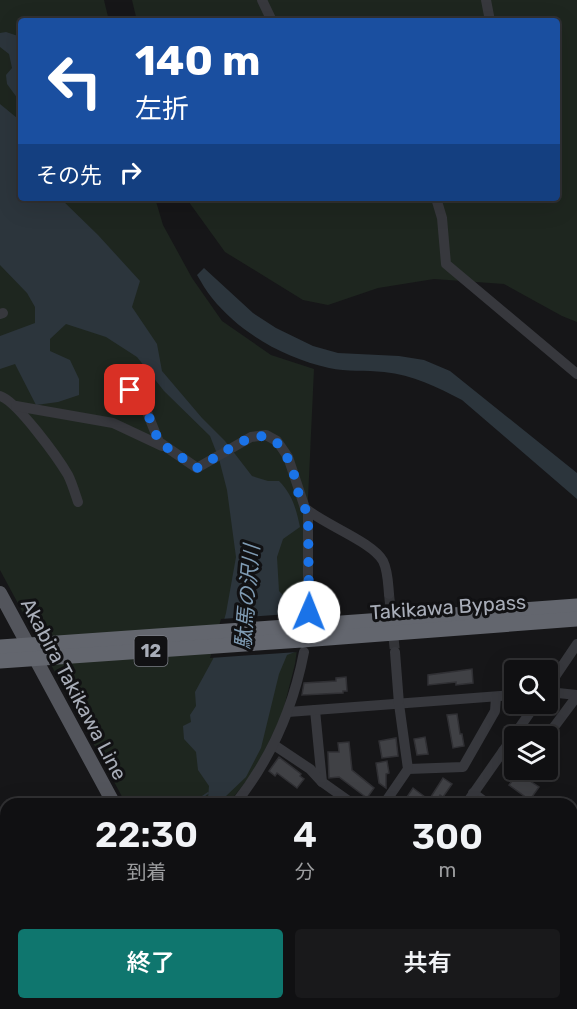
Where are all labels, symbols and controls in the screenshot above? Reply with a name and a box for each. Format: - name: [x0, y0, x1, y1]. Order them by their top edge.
- text: 140 m: [135, 36, 261, 86]
- icon: left: [36, 42, 114, 120]
- text: 左折: [135, 93, 189, 125]
- icon: right: [114, 156, 147, 189]
- text: その先: [36, 162, 102, 189]
- pin: [104, 364, 155, 415]
- icon: arrive: [113, 373, 146, 406]
- water label: 駄馬の沢川: [230, 542, 264, 650]
- position arrow: [277, 580, 341, 644]
- street label: Takikawa Bypass: [369, 590, 527, 624]
- street label: Akabira Takikawa Line: [16, 594, 132, 784]
- road number: 12: [134, 636, 168, 666]
- map controls: [504, 660, 558, 780]
- button: search: [504, 660, 558, 714]
- button: layers: [504, 726, 558, 780]
- text: 22:30: [95, 813, 198, 856]
- text: 4: [293, 813, 317, 856]
- text: 300: [412, 815, 483, 858]
- text: m: [439, 858, 456, 882]
- text: 到着: [126, 860, 166, 884]
- text: 分: [295, 860, 315, 884]
- button: 終了: [18, 929, 283, 998]
- button: 共有: [295, 929, 560, 998]

